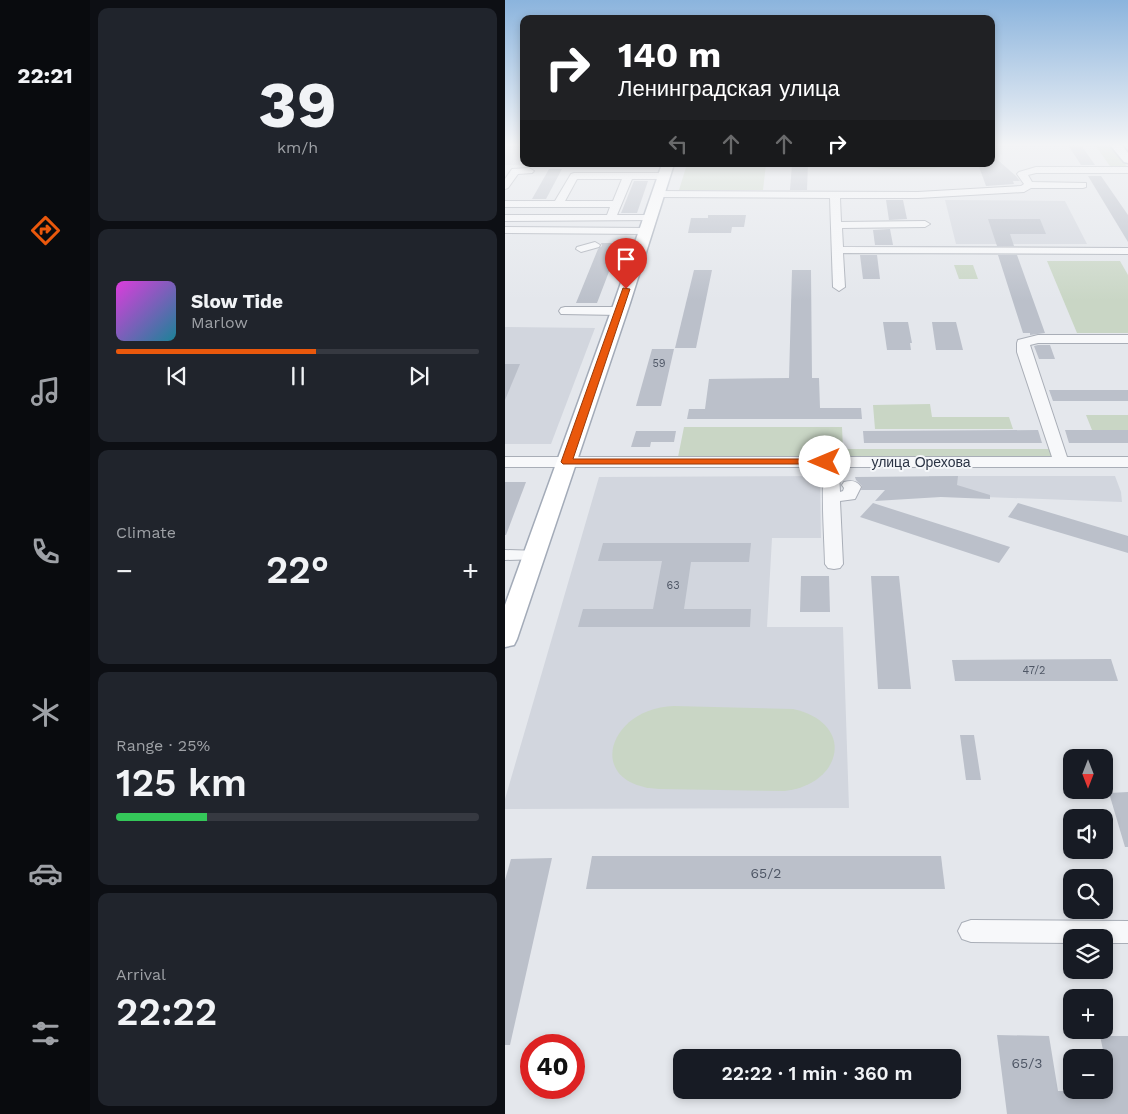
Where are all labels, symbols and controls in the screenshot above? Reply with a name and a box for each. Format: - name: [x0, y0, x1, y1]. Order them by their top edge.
- text: 140 m: [618, 34, 721, 76]
- icon: right: [535, 35, 600, 100]
- text: 22:21: [17, 63, 73, 88]
- text: 39: [258, 67, 337, 143]
- text: Ленинградская улица: [618, 76, 840, 101]
- icon: left: [664, 130, 692, 158]
- icon: ahead: [717, 130, 745, 158]
- icon: ahead: [770, 130, 798, 158]
- icon: right: [823, 130, 851, 158]
- text: km/h: [277, 138, 318, 157]
- icon: directions: [28, 213, 63, 248]
- pin: [605, 238, 647, 289]
- icon: arrive: [612, 245, 640, 273]
- text: Slow Tide: [191, 290, 283, 313]
- text: Marlow: [191, 313, 248, 332]
- house number: 59: [652, 357, 666, 370]
- icon: previous: [163, 362, 191, 390]
- icon: pause: [284, 362, 312, 390]
- icon: next: [405, 362, 433, 390]
- icon: music: [28, 374, 63, 409]
- position arrow: [798, 435, 850, 487]
- street label: улица Орехова: [871, 454, 971, 470]
- text: Climate: [116, 523, 176, 542]
- icon: phone: [28, 534, 63, 569]
- text: 22°: [266, 548, 329, 592]
- text: −: [116, 554, 133, 587]
- text: +: [462, 554, 479, 587]
- house number: 63: [666, 579, 680, 592]
- house number: 47/2: [1023, 664, 1045, 677]
- icon: climate: [28, 695, 63, 730]
- text: Range · 25%: [116, 736, 210, 755]
- north arrow: [1063, 749, 1113, 799]
- map controls: [1063, 749, 1113, 1099]
- text: 125 km: [116, 761, 247, 805]
- button: sound: [1063, 809, 1113, 859]
- icon: car: [28, 856, 63, 891]
- house number: 65/2: [751, 865, 781, 881]
- button: search: [1063, 869, 1113, 919]
- button: layers: [1063, 929, 1113, 979]
- text: Arrival: [116, 965, 166, 984]
- button: +: [1063, 989, 1113, 1039]
- text: 22:22: [116, 990, 217, 1034]
- icon: filters: [28, 1016, 63, 1051]
- speed limit sign: 40: [520, 1034, 585, 1099]
- button: −: [1063, 1049, 1113, 1099]
- house number: 65/3: [1012, 1055, 1042, 1071]
- text: 22:22 · 1 min · 360 m: [722, 1062, 912, 1085]

